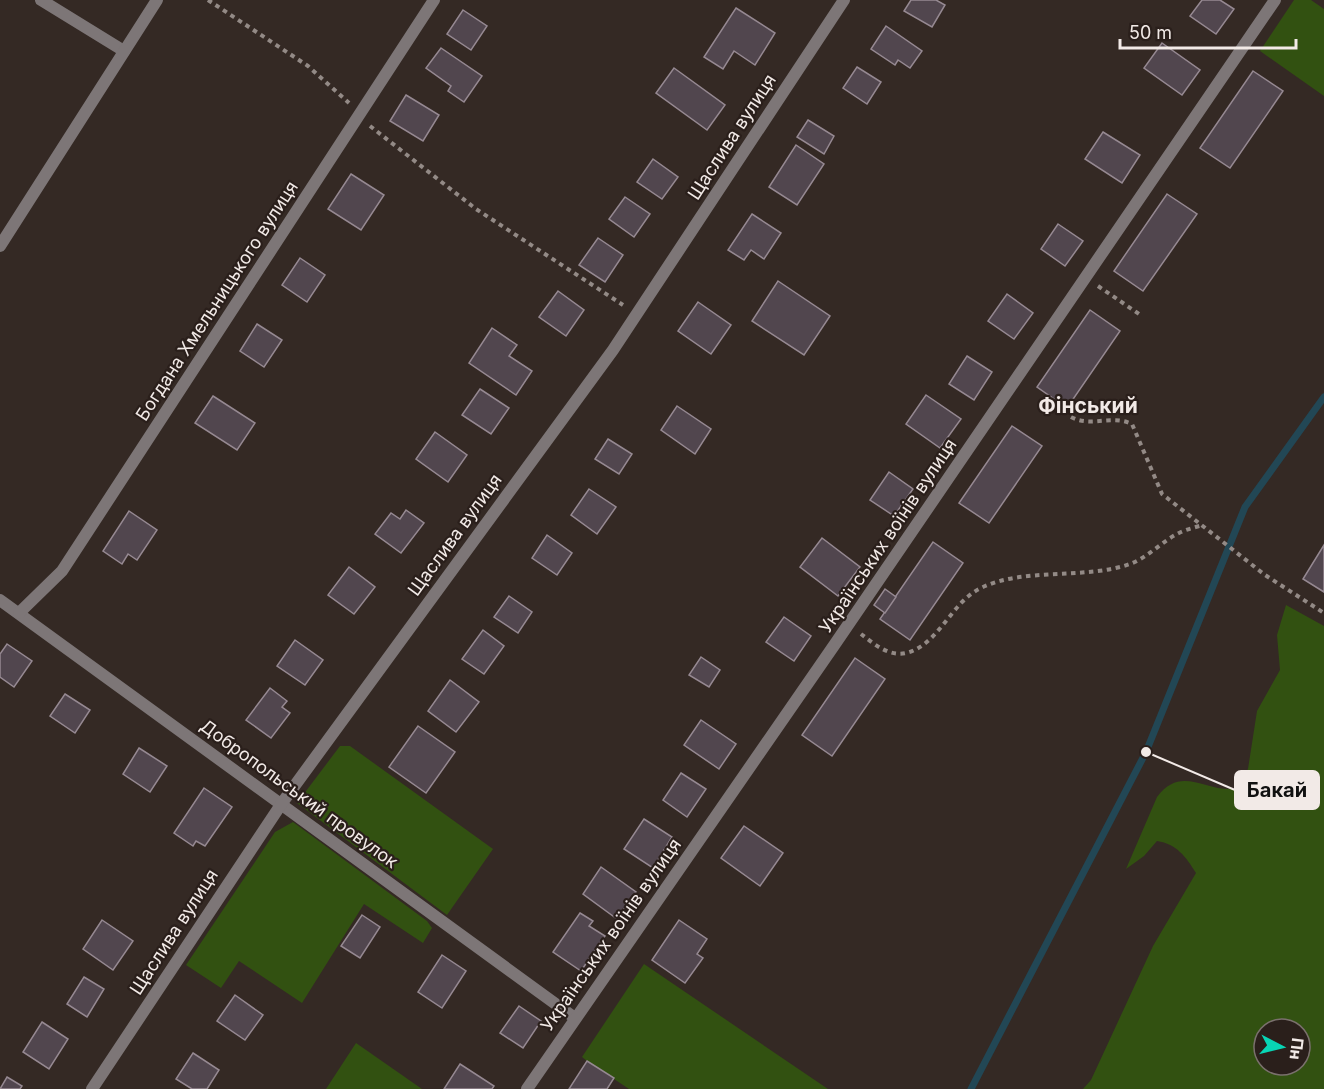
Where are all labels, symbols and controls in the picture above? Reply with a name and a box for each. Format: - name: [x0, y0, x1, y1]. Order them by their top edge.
- scale bar: [1120, 12, 1296, 50]
- text: 50 m: [1129, 22, 1172, 43]
- street label: Щаслива вулиця: [683, 70, 780, 203]
- street label: Богдана Хмельницького вулиця: [131, 177, 302, 424]
- district label: Фінський: [1038, 393, 1138, 418]
- street label: Українських воїнів вулиця: [815, 434, 961, 637]
- street label: Щаслива вулиця: [403, 470, 506, 600]
- street label: Добропольський провулок: [196, 715, 402, 872]
- callout: Бакай: [1235, 771, 1319, 809]
- text: Бакай: [1247, 778, 1307, 802]
- street label: Українських воїнів вулиця: [536, 834, 685, 1035]
- street label: Щаслива вулиця: [125, 865, 222, 998]
- north arrow: [1252, 1017, 1312, 1077]
- text: Пн: [1286, 1037, 1308, 1061]

